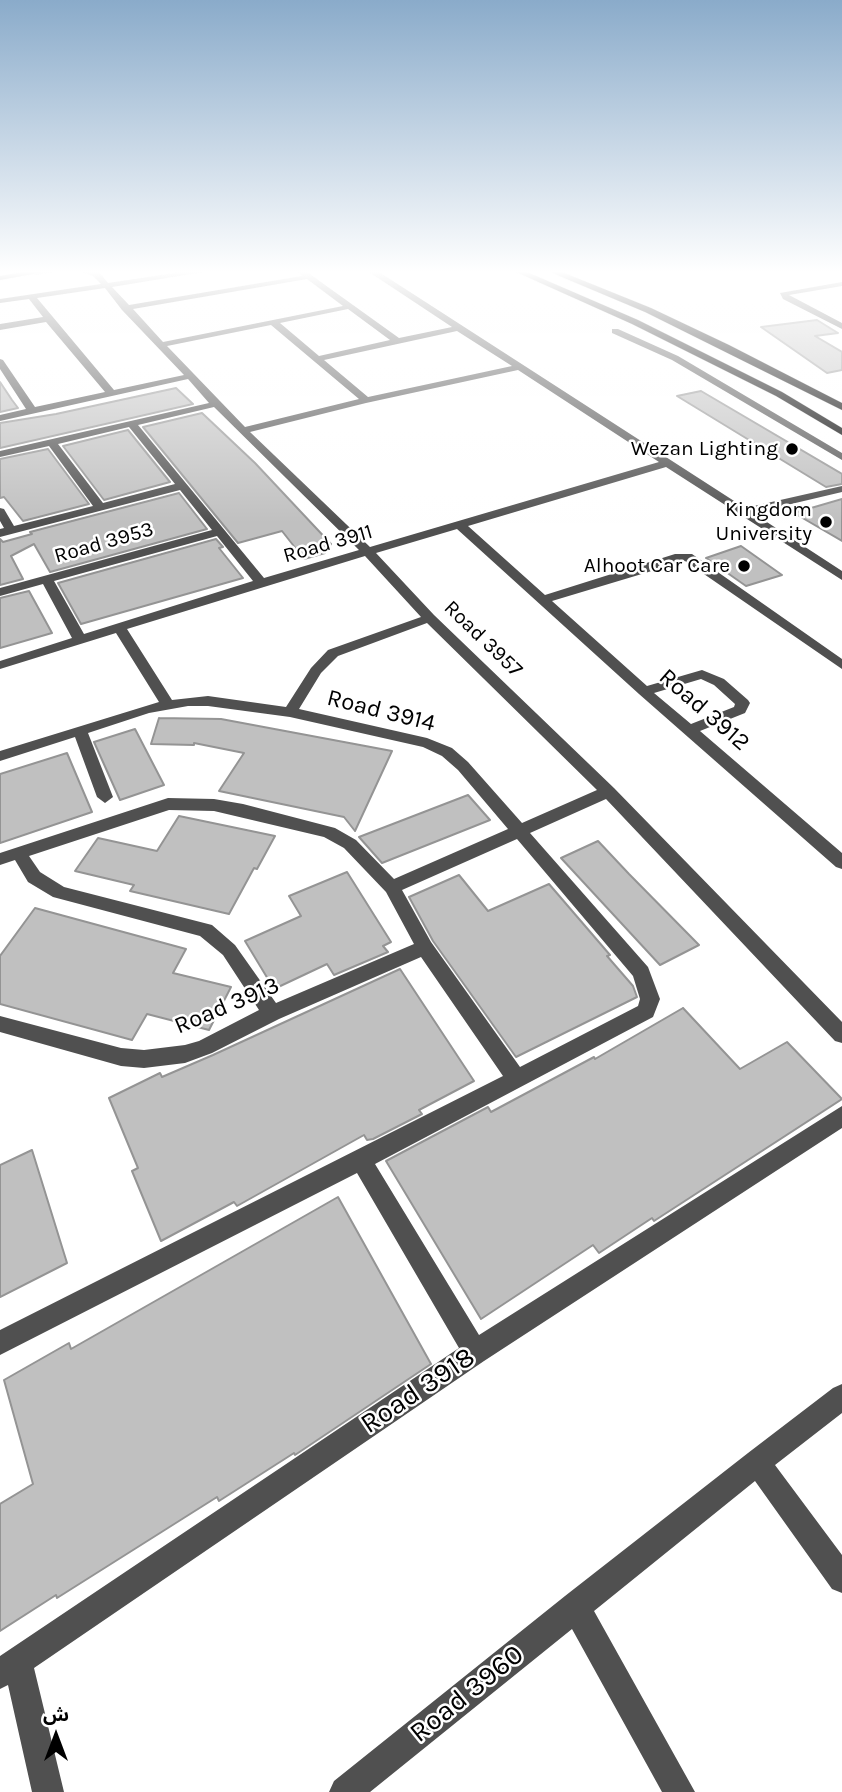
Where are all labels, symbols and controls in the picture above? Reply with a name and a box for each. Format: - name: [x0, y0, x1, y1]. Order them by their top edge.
- place label: Wezan Lighting: [631, 436, 778, 462]
- marker: Wezan Lighting: [784, 441, 800, 457]
- place label: Kingdom University: [715, 497, 812, 547]
- marker: Kingdom University: [818, 514, 834, 530]
- street label: Road 3953: [51, 517, 157, 569]
- street label: Road 3911: [280, 519, 376, 569]
- place label: Alhoot Car Care: [584, 553, 730, 579]
- marker: Alhoot Car Care: [736, 558, 752, 574]
- street label: Road 3957: [438, 595, 528, 683]
- street label: Road 3912: [653, 663, 755, 757]
- street label: Road 3914: [324, 684, 438, 738]
- street label: Road 3913: [170, 971, 284, 1041]
- street label: Road 3918: [355, 1341, 481, 1441]
- street label: Road 3960: [403, 1638, 531, 1750]
- north arrow: [21, 1701, 91, 1771]
- text: ش: [43, 1704, 69, 1726]

